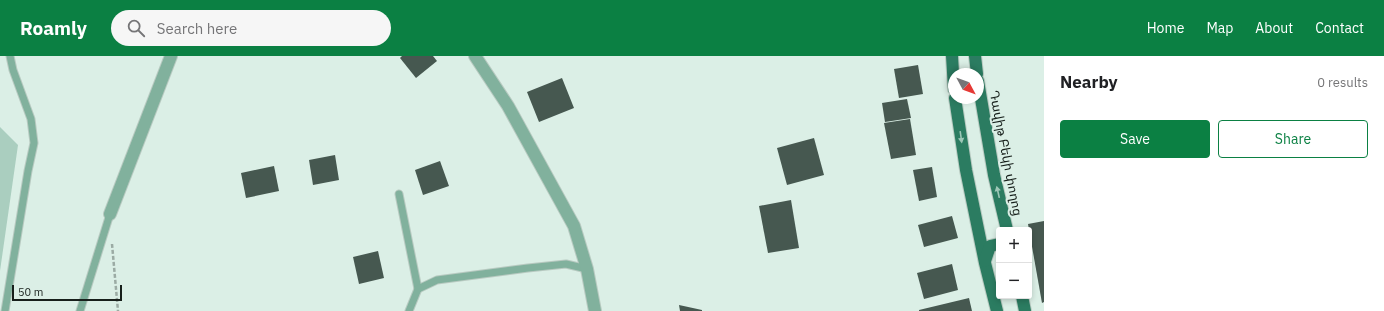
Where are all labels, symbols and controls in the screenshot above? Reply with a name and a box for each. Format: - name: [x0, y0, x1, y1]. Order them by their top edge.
- search box: [111, 10, 391, 46]
- text: Roamly: [20, 16, 87, 40]
- icon: search: [125, 17, 147, 39]
- text: Search here: [157, 19, 237, 38]
- text: Home: [1147, 19, 1184, 37]
- text: Map: [1206, 19, 1233, 37]
- text: About: [1255, 19, 1293, 37]
- text: Contact: [1315, 19, 1364, 37]
- north arrow: [948, 68, 984, 104]
- text: Nearby: [1060, 71, 1118, 93]
- text: 0 results: [1317, 74, 1368, 91]
- street label: Դավիթ Բեկի փողոց: [985, 89, 1027, 217]
- button: Save: [1060, 120, 1210, 158]
- button: Share: [1218, 120, 1368, 158]
- one-way arrow: [958, 131, 964, 143]
- one-way arrow: [994, 186, 1000, 198]
- map controls: [996, 227, 1032, 299]
- button: +: [996, 227, 1032, 263]
- button: −: [996, 263, 1032, 299]
- scale bar: [12, 283, 122, 302]
- text: 50 m: [18, 285, 43, 299]

